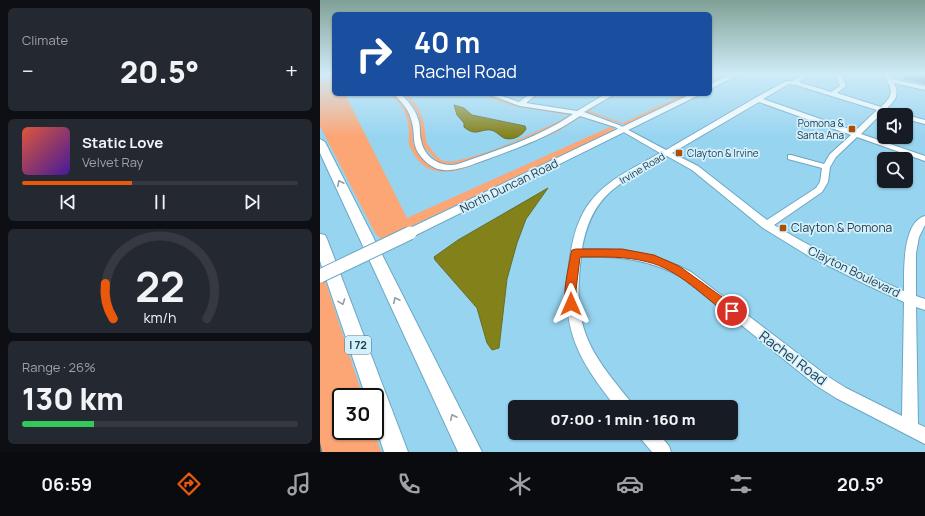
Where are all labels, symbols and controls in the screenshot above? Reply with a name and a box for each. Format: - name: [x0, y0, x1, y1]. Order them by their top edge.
- text: 40 m: [414, 23, 480, 61]
- icon: right: [348, 28, 400, 80]
- text: Climate: [22, 31, 68, 49]
- text: 20.5°: [120, 51, 199, 92]
- text: −: [22, 56, 34, 86]
- text: +: [285, 56, 298, 86]
- text: Rachel Road: [414, 59, 517, 83]
- map controls: [877, 108, 913, 188]
- button: sound: [877, 108, 913, 144]
- place label: Pomona & Santa Ana: [797, 116, 844, 142]
- marker: Pomona & Santa Ana: [847, 124, 857, 134]
- text: Static Love: [82, 132, 163, 153]
- place label: Clayton & Irvine: [687, 146, 759, 160]
- marker: Clayton & Irvine: [674, 148, 684, 158]
- street label: Irvine Road: [617, 149, 667, 187]
- button: search: [877, 152, 913, 188]
- text: Velvet Ray: [82, 153, 143, 171]
- street label: North Duncan Road: [457, 154, 561, 217]
- one-way arrow: [337, 180, 345, 187]
- icon: previous: [57, 191, 79, 213]
- icon: pause: [149, 191, 171, 213]
- icon: next: [241, 191, 263, 213]
- place label: Clayton & Pomona: [791, 219, 892, 236]
- marker: Clayton & Pomona: [778, 223, 788, 233]
- street label: Clayton Boulevard: [805, 242, 903, 301]
- text: 22: [135, 258, 185, 314]
- position arrow: [550, 283, 592, 325]
- pin: [715, 294, 749, 328]
- one-way arrow: [393, 297, 401, 304]
- one-way arrow: [338, 298, 346, 305]
- icon: arrive: [721, 300, 743, 322]
- text: km/h: [143, 308, 177, 327]
- street label: Rachel Road: [756, 326, 831, 389]
- road number: I 72: [345, 336, 371, 354]
- text: Range · 26%: [22, 358, 96, 376]
- text: 130 km: [22, 378, 124, 419]
- speed limit sign: 30: [332, 388, 384, 440]
- text: 07:00 · 1 min · 160 m: [551, 409, 695, 430]
- one-way arrow: [450, 414, 458, 421]
- icon: directions: [175, 470, 203, 498]
- icon: music: [285, 470, 313, 498]
- icon: phone: [395, 470, 423, 498]
- icon: climate: [506, 470, 534, 498]
- icon: car: [616, 470, 644, 498]
- icon: filters: [727, 470, 755, 498]
- text: 06:59: [41, 472, 92, 496]
- text: 20.5°: [837, 472, 884, 496]

